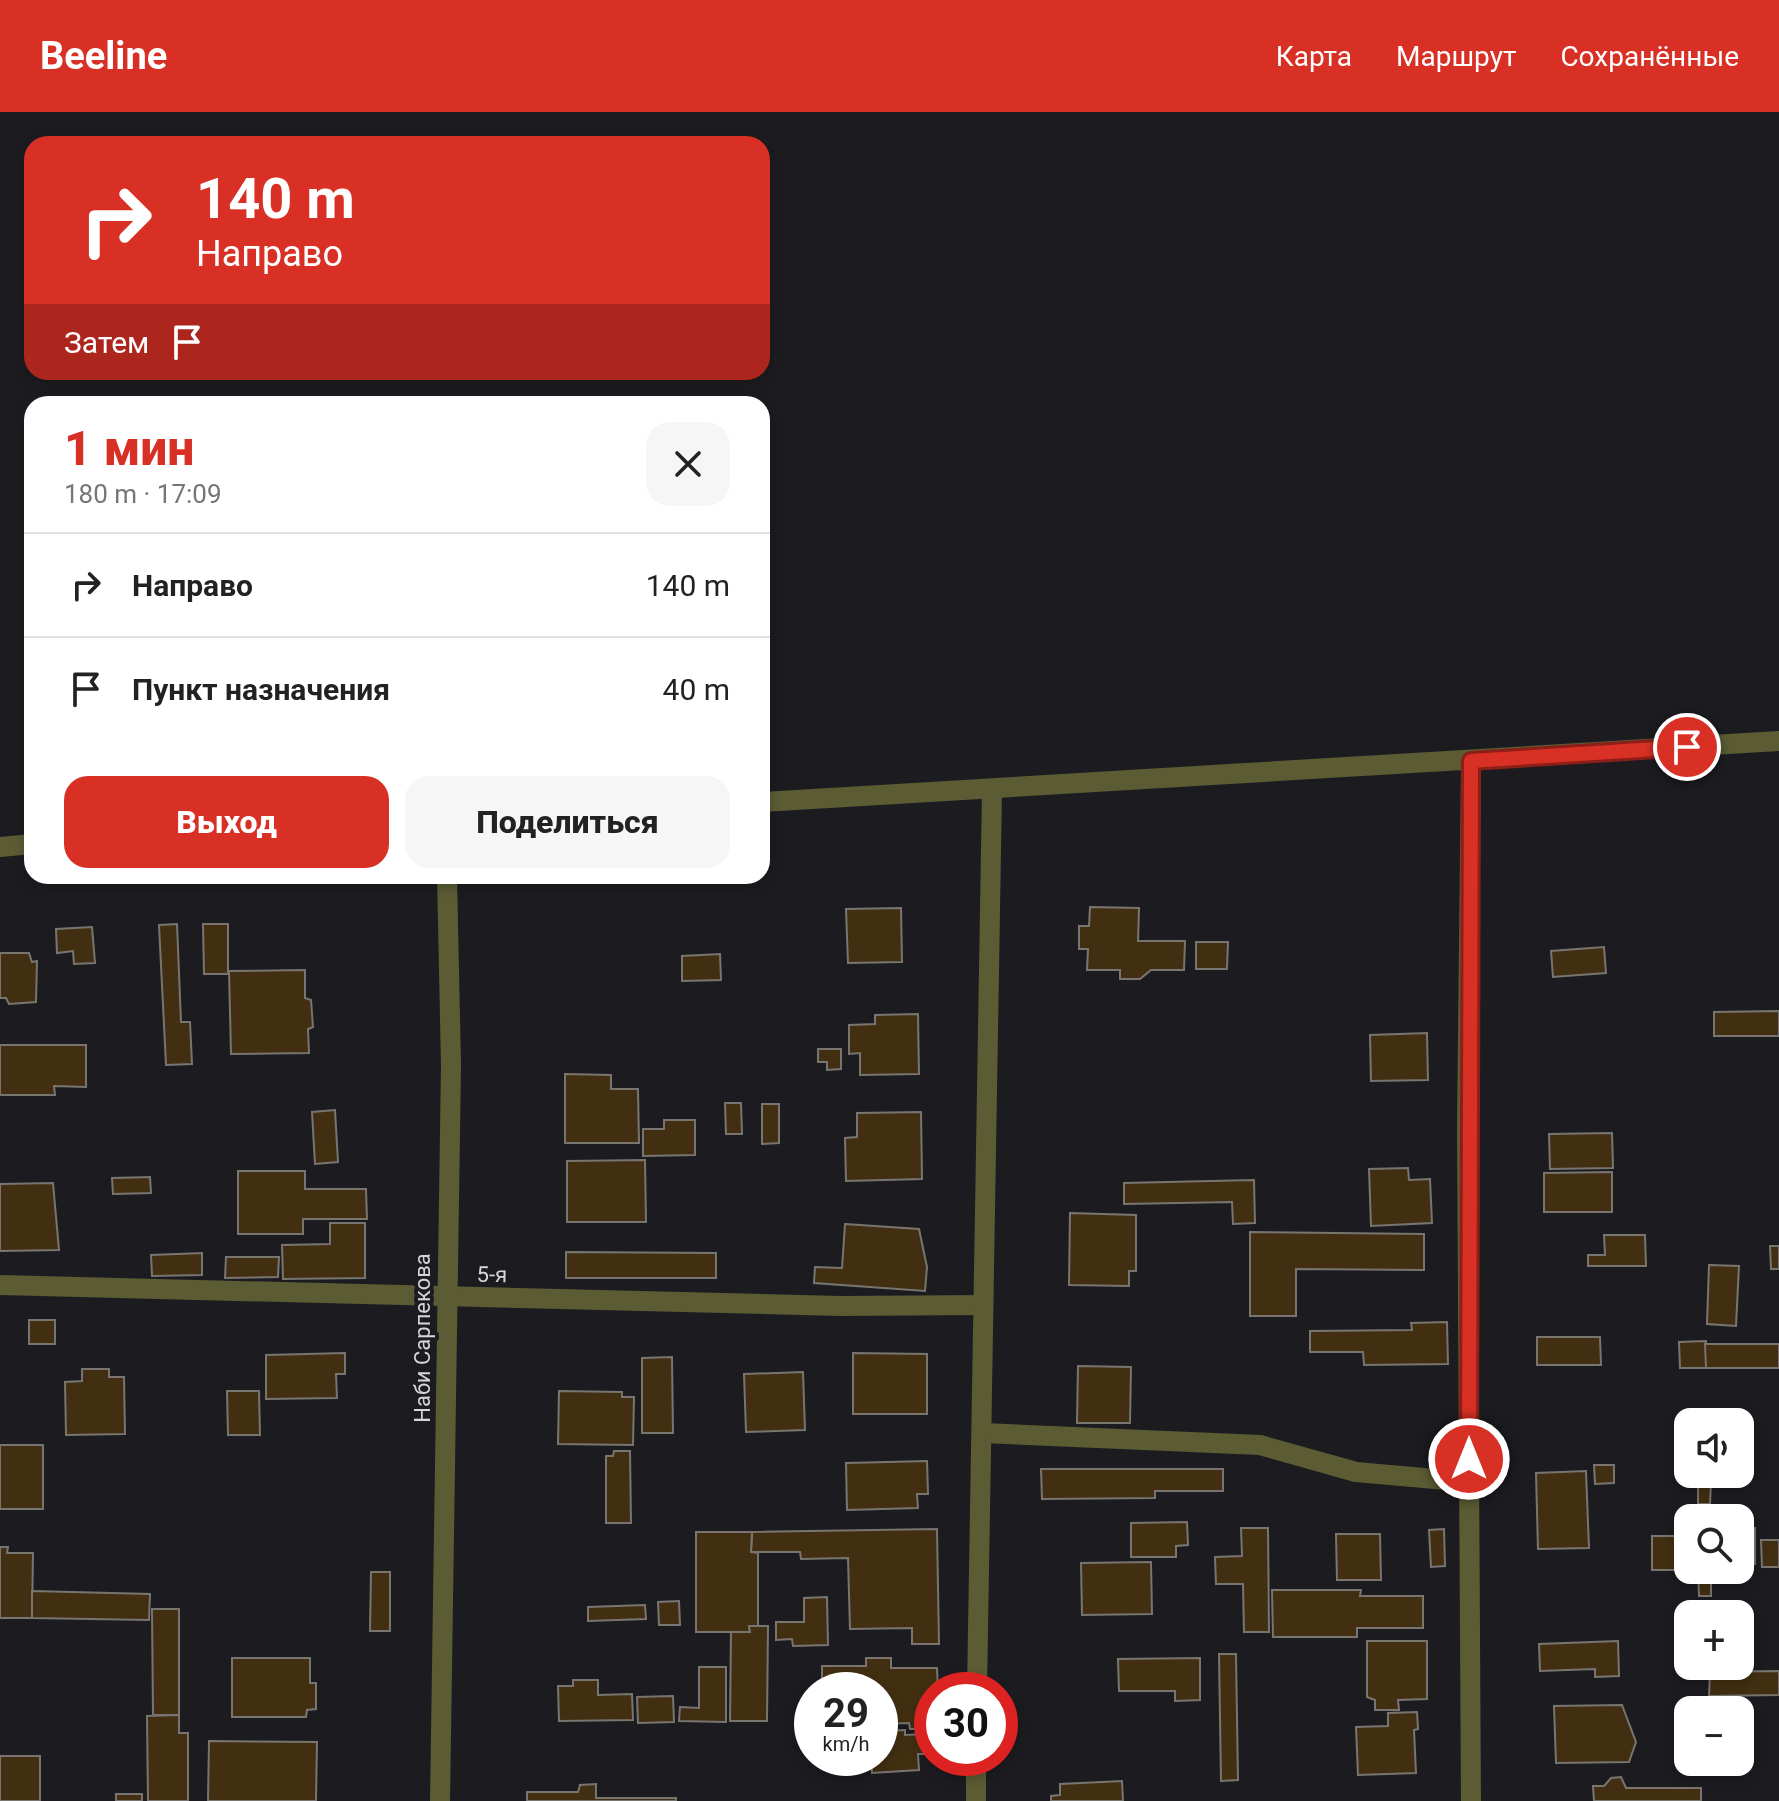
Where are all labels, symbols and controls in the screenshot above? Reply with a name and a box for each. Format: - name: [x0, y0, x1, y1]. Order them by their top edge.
- text: Beeline: [40, 34, 167, 78]
- text: Карта: [1276, 40, 1352, 73]
- text: Маршрут: [1396, 40, 1516, 73]
- text: Сохранённые: [1560, 40, 1739, 73]
- text: 140 m: [196, 166, 355, 232]
- icon: right: [64, 168, 168, 272]
- text: Направо: [196, 233, 343, 275]
- icon: arrive: [165, 320, 209, 364]
- text: Затем: [64, 325, 149, 360]
- text: 1 мин: [64, 420, 194, 477]
- button: close: [646, 422, 730, 506]
- text: 180 m · 17:09: [64, 479, 222, 509]
- icon: right: [64, 563, 108, 607]
- text: Направо: [132, 568, 253, 603]
- text: 140 m: [646, 568, 730, 603]
- icon: arrive: [64, 667, 108, 711]
- text: Пункт назначения: [132, 672, 390, 707]
- text: 40 m: [663, 672, 730, 707]
- pin: [1653, 713, 1721, 781]
- icon: arrive: [1665, 725, 1709, 769]
- button: Выход: [64, 776, 389, 868]
- button: Поделиться: [405, 776, 730, 868]
- street label: Наби Сарпекова: [410, 1253, 435, 1423]
- street label: 5-я: [477, 1262, 507, 1287]
- map controls: [1674, 1408, 1754, 1776]
- button: sound: [1674, 1408, 1754, 1488]
- position arrow: [1427, 1417, 1511, 1501]
- button: search: [1674, 1504, 1754, 1584]
- button: +: [1674, 1600, 1754, 1680]
- speed limit sign: 30: [914, 1672, 1018, 1776]
- text: 29: [823, 1690, 869, 1737]
- button: −: [1674, 1696, 1754, 1776]
- text: km/h: [823, 1732, 869, 1756]

